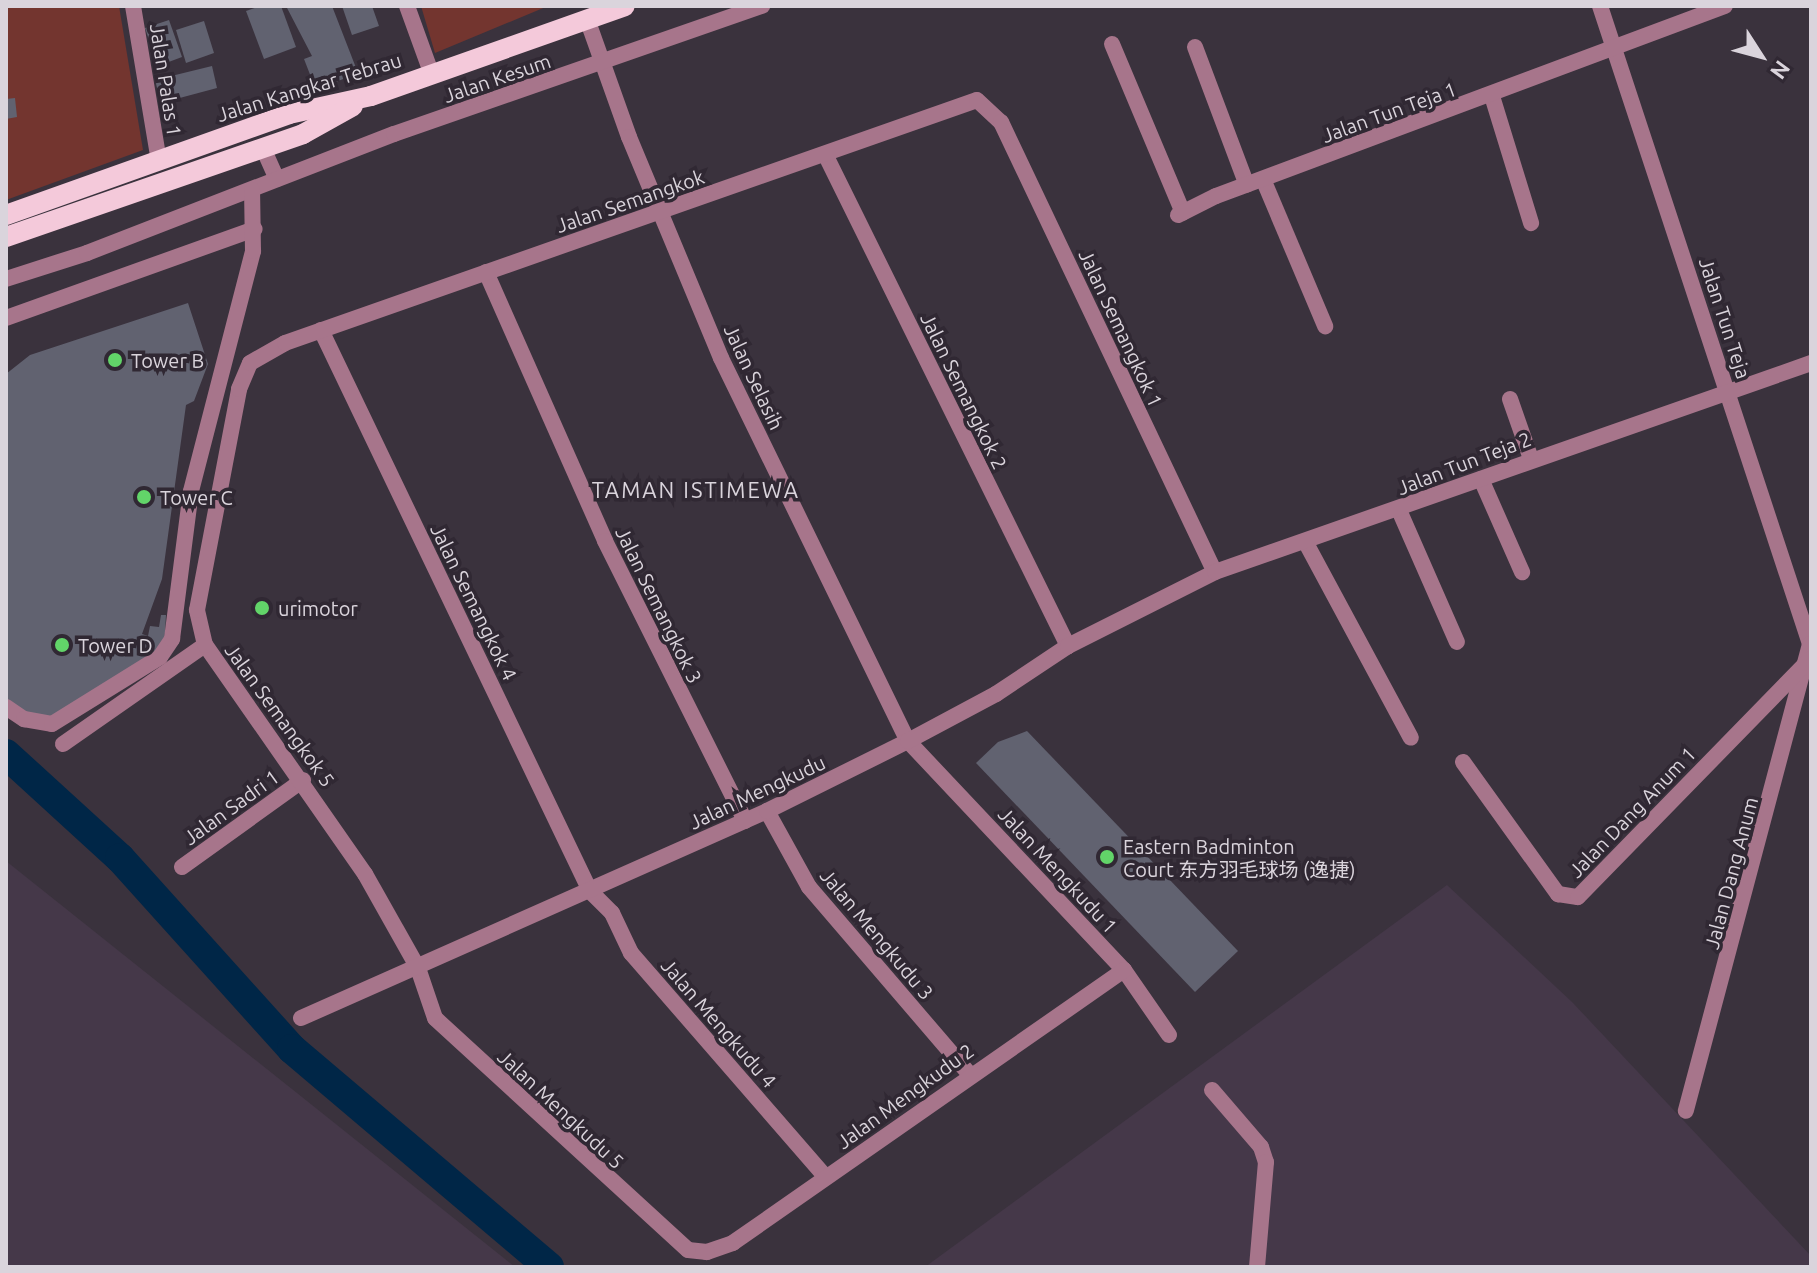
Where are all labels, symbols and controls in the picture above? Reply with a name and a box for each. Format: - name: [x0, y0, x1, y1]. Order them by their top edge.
- north arrow: [1721, 16, 1801, 96]
- street label: Jalan Palas 1: [145, 22, 187, 138]
- street label: Jalan Kangkar Tebrau: [214, 47, 404, 127]
- street label: Jalan Kesum: [440, 48, 554, 108]
- text: N: [1766, 56, 1796, 84]
- street label: Jalan Tun Teja 1: [1318, 76, 1460, 148]
- street label: Jalan Semangkok: [553, 164, 707, 238]
- street label: Jalan Semangkok 1: [1074, 245, 1168, 411]
- street label: Jalan Tun Teja: [1694, 254, 1756, 382]
- street label: Jalan Semangkok 2: [916, 309, 1012, 473]
- street label: Jalan Selasih: [719, 320, 789, 434]
- place label: Tower B: [131, 348, 204, 372]
- marker: Tower B: [106, 351, 124, 369]
- street label: Jalan Tun Teja 2: [1393, 426, 1535, 500]
- district label: TAMAN ISTIMEWA: [592, 477, 800, 503]
- place label: Tower C: [160, 485, 233, 509]
- marker: Tower C: [135, 488, 153, 506]
- street label: Jalan Semangkok 4: [426, 520, 522, 684]
- street label: Jalan Semangkok 3: [611, 523, 707, 687]
- place label: urimotor: [278, 596, 358, 620]
- marker: urimotor: [253, 599, 271, 617]
- place label: Tower D: [78, 633, 153, 657]
- marker: Tower D: [53, 636, 71, 654]
- street label: Jalan Semangkok 5: [220, 639, 340, 791]
- street label: Jalan Dang Anum 1: [1563, 742, 1701, 882]
- street label: Jalan Mengkudu: [685, 750, 829, 834]
- street label: Jalan Sadri 1: [178, 764, 284, 850]
- street label: Jalan Dang Anum: [1699, 794, 1763, 952]
- street label: Jalan Mengkudu 1: [993, 802, 1123, 938]
- place label: Eastern Badminton Court 东方羽毛球场 (逸捷): [1123, 834, 1356, 881]
- marker: Eastern Badminton Court 东方羽毛球场 (逸捷): [1098, 848, 1116, 866]
- street label: Jalan Mengkudu 3: [815, 864, 939, 1004]
- street label: Jalan Mengkudu 4: [656, 953, 782, 1093]
- street label: Jalan Mengkudu 2: [832, 1038, 978, 1154]
- street label: Jalan Mengkudu 5: [493, 1044, 629, 1174]

